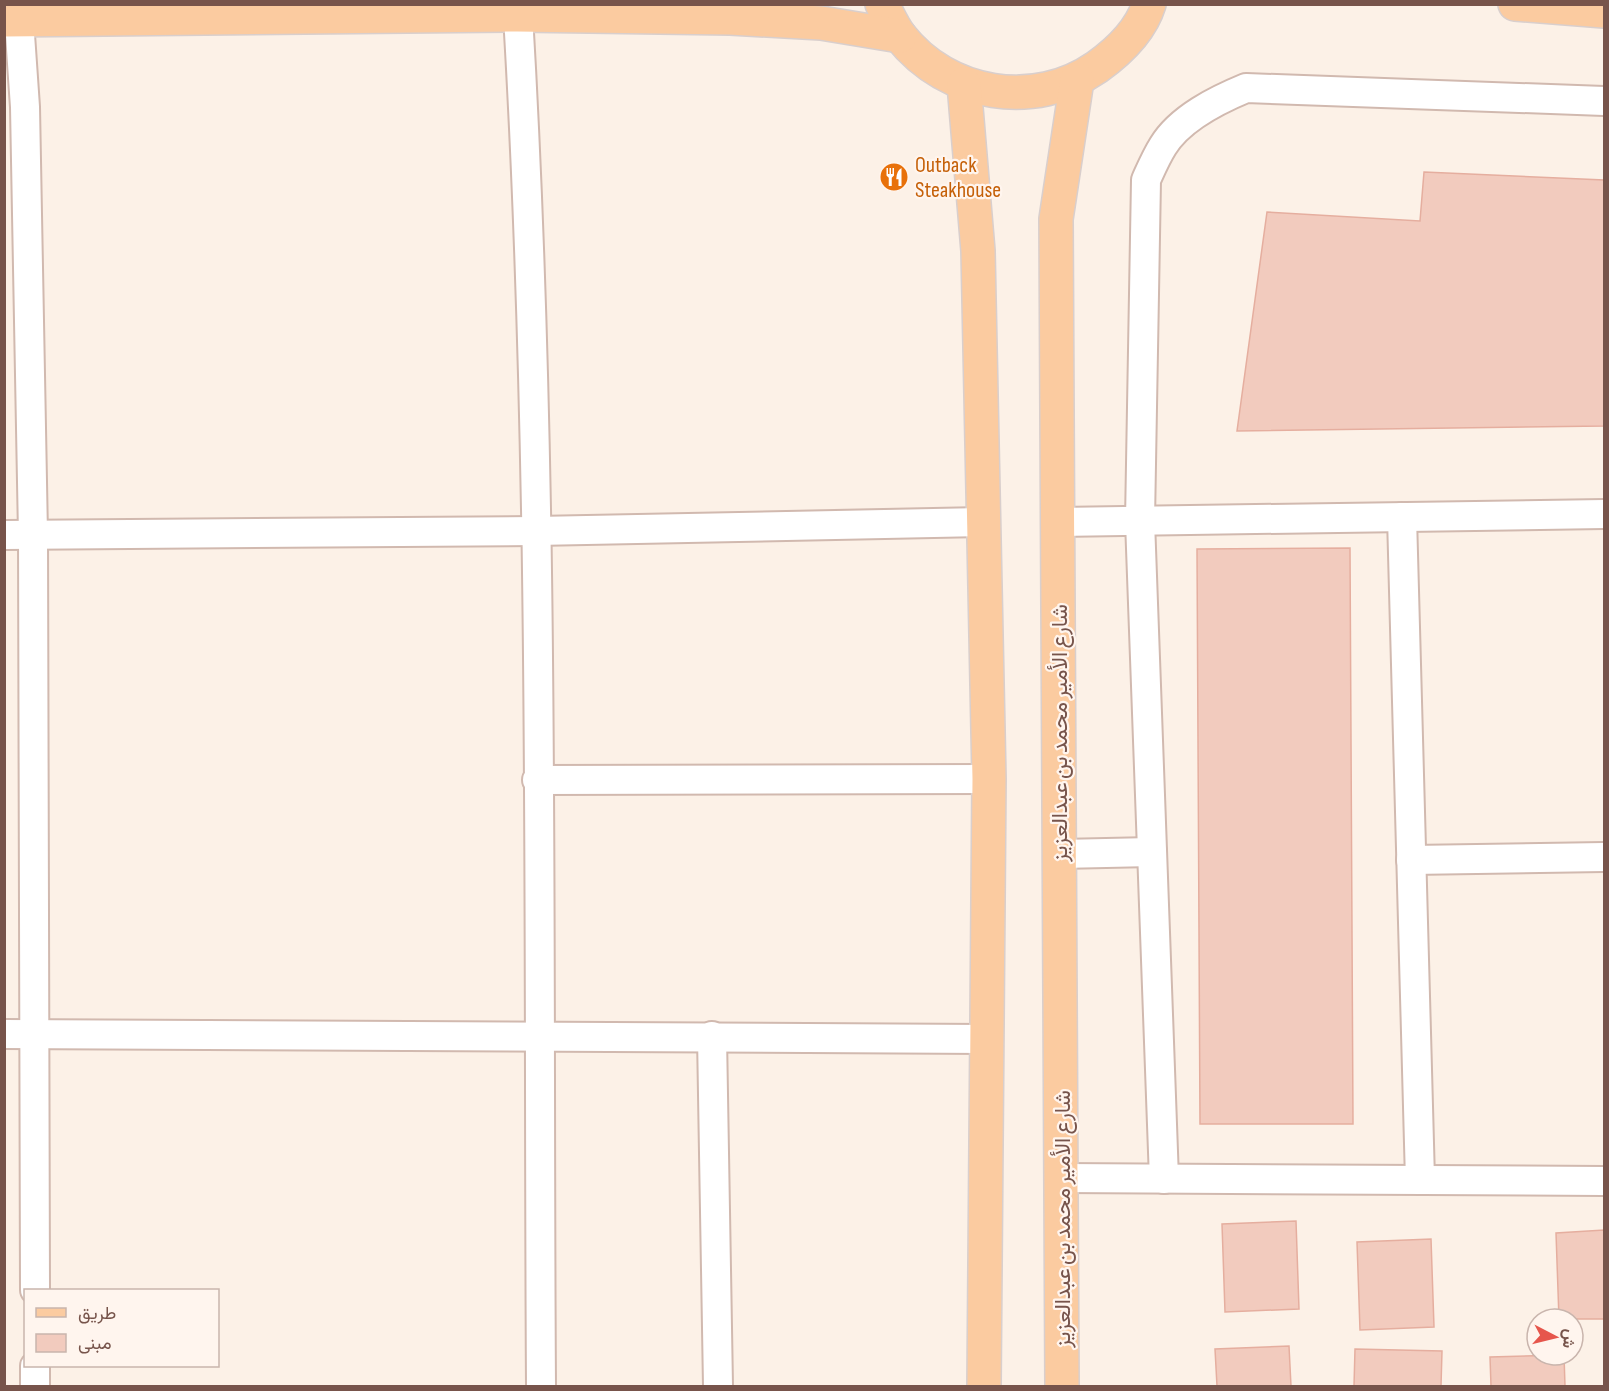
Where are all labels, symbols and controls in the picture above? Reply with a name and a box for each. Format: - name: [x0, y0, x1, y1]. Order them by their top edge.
- place label: Outback Steakhouse: [915, 152, 1001, 204]
- restaurant icon: Outback Steakhouse: [878, 161, 910, 193]
- street label: شارع الأمير محمد بن عبدالعزيز: [1047, 604, 1074, 863]
- street label: شارع الأمير محمد بن عبدالعزيز: [1050, 1090, 1077, 1349]
- legend: [24, 1289, 219, 1367]
- text: طريق: [78, 1303, 116, 1324]
- north arrow: [1525, 1307, 1585, 1367]
- text: ش: [1558, 1328, 1579, 1349]
- text: مبنى: [78, 1333, 112, 1354]

